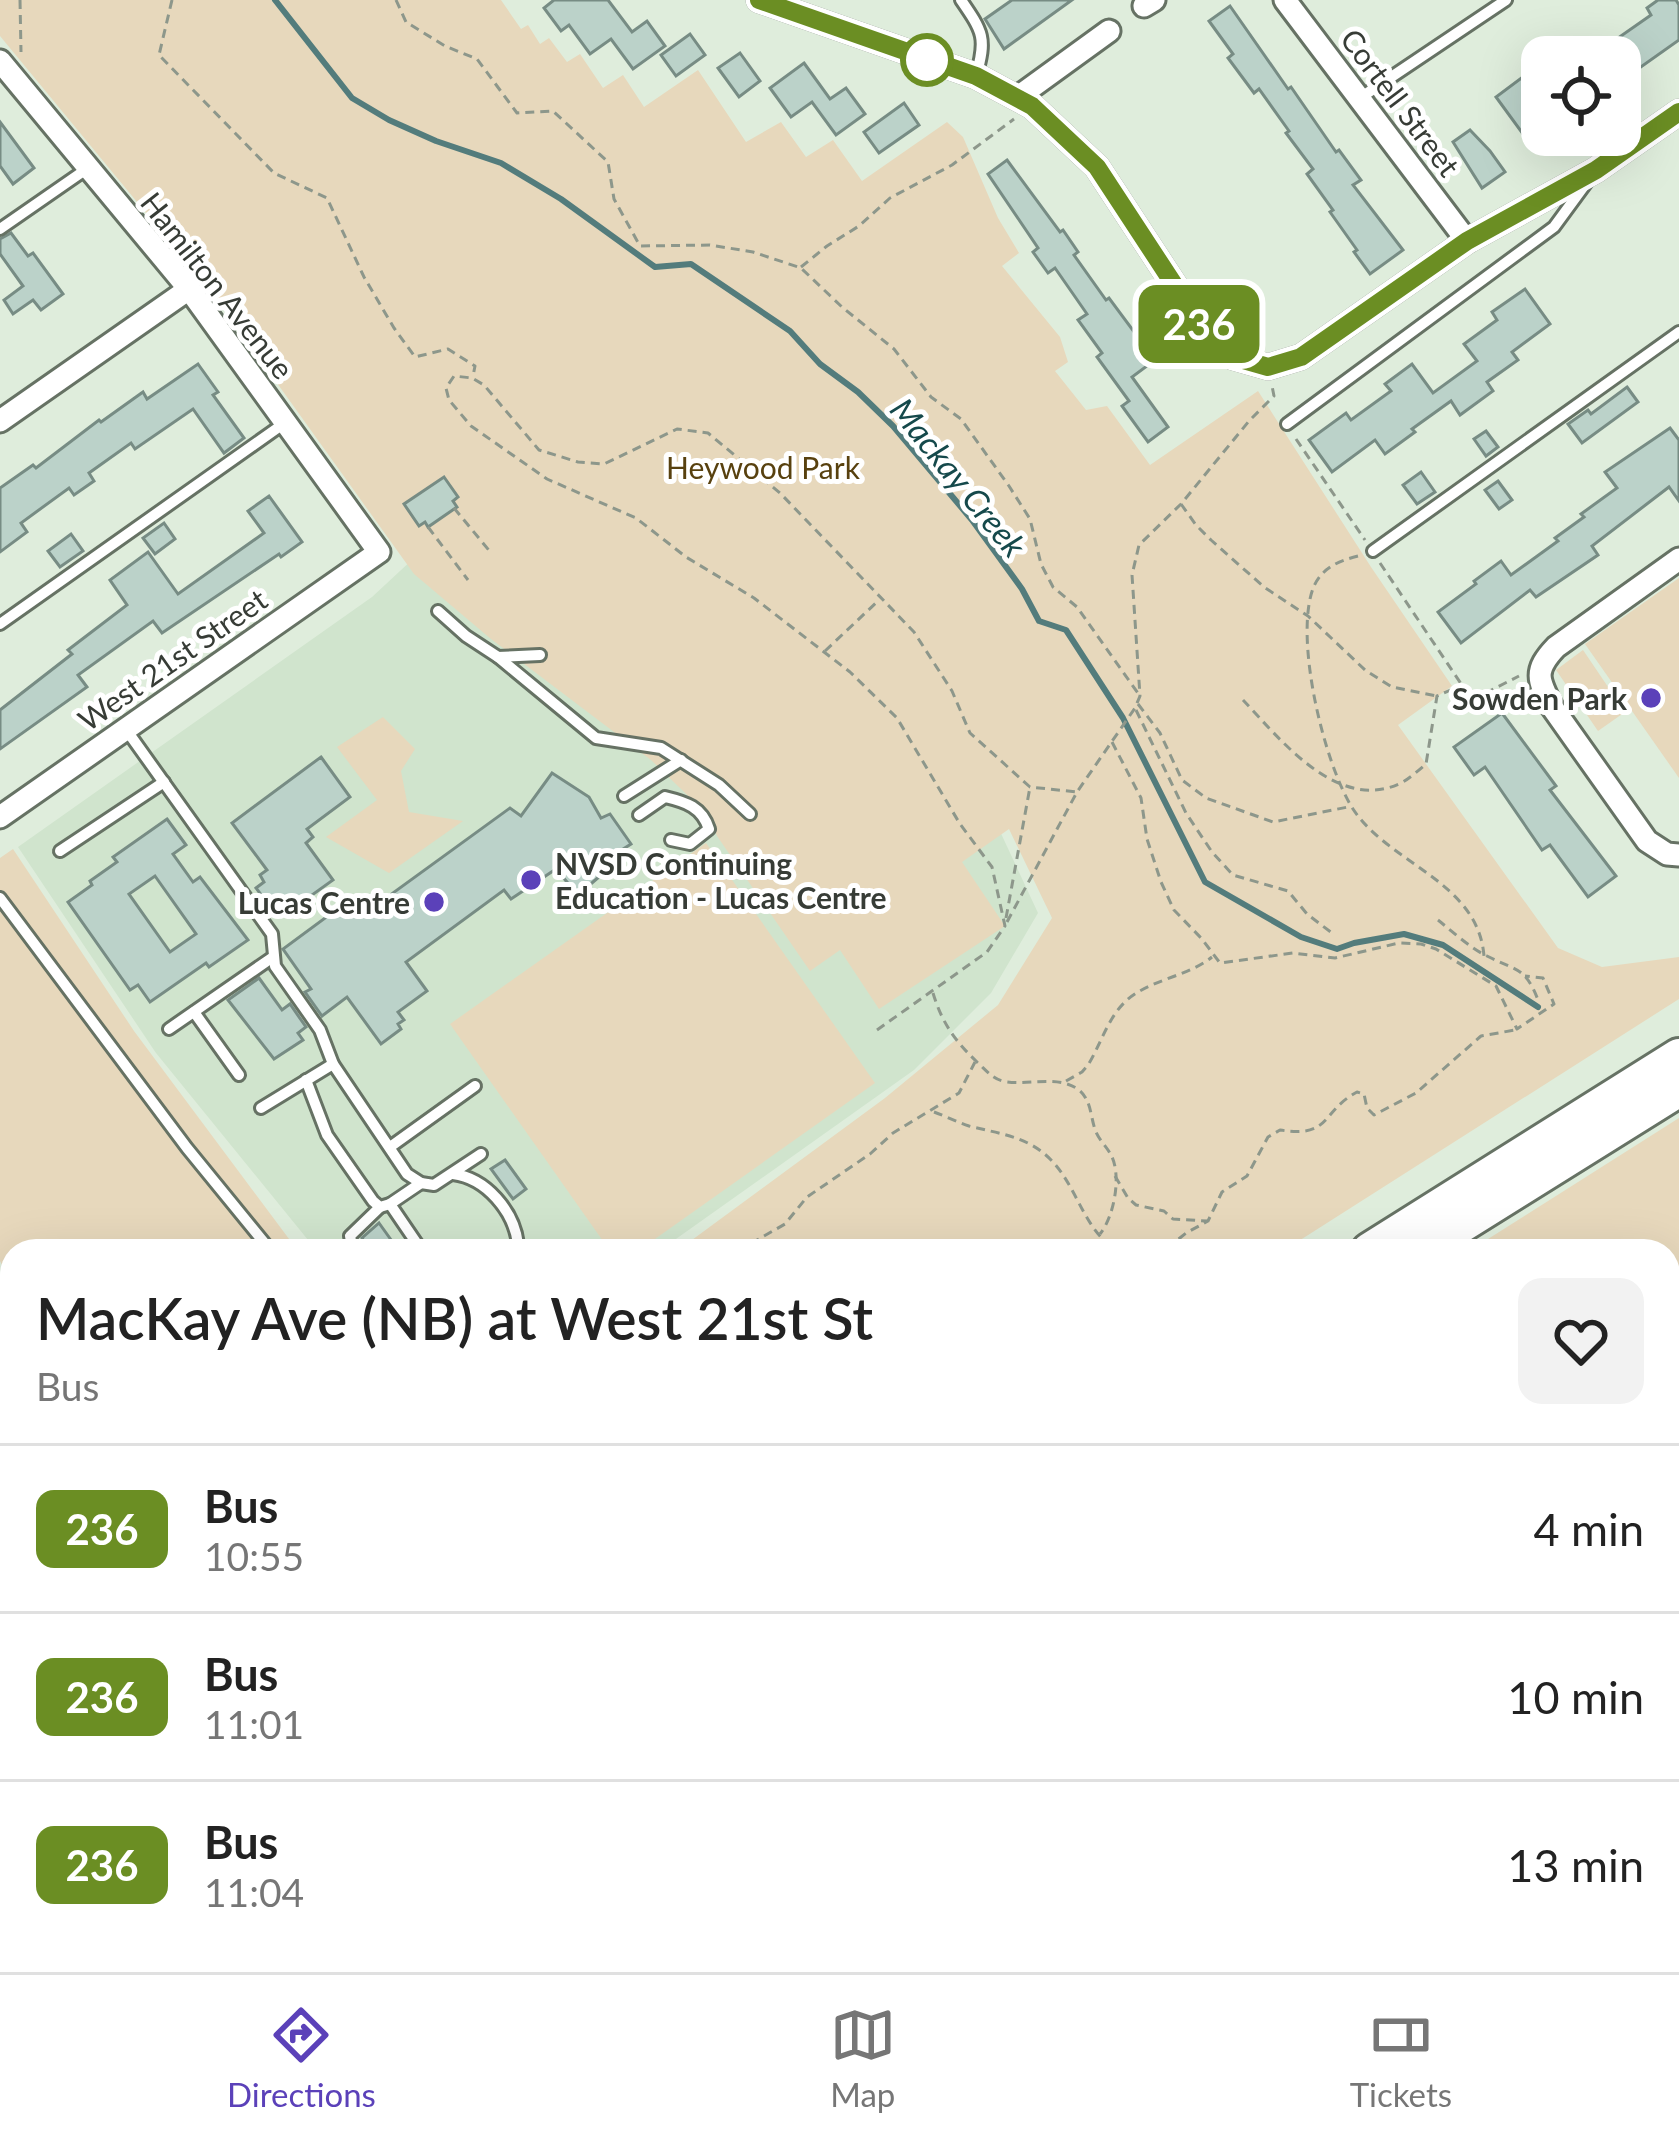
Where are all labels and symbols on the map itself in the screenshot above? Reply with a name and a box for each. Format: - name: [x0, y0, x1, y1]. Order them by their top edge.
- street label: Cortell Street: [1334, 21, 1468, 183]
- unlabelled marker: [902, 35, 952, 85]
- street label: Hamilton Avenue: [134, 185, 302, 385]
- line badge: 236: [1130, 285, 1268, 363]
- water label: Mackay Creek: [883, 390, 1035, 565]
- park label: Heywood Park: [666, 449, 861, 485]
- street label: West 21st Street: [71, 580, 273, 737]
- place label: Sowden Park: [1452, 680, 1628, 716]
- marker: Sowden Park: [1638, 685, 1664, 711]
- place label: NVSD Continuing Education - Lucas Centre: [555, 845, 887, 915]
- marker: NVSD Continuing Education - Lucas Centre: [518, 867, 544, 893]
- place label: Lucas Centre: [238, 884, 410, 920]
- marker: Lucas Centre: [421, 889, 447, 915]

